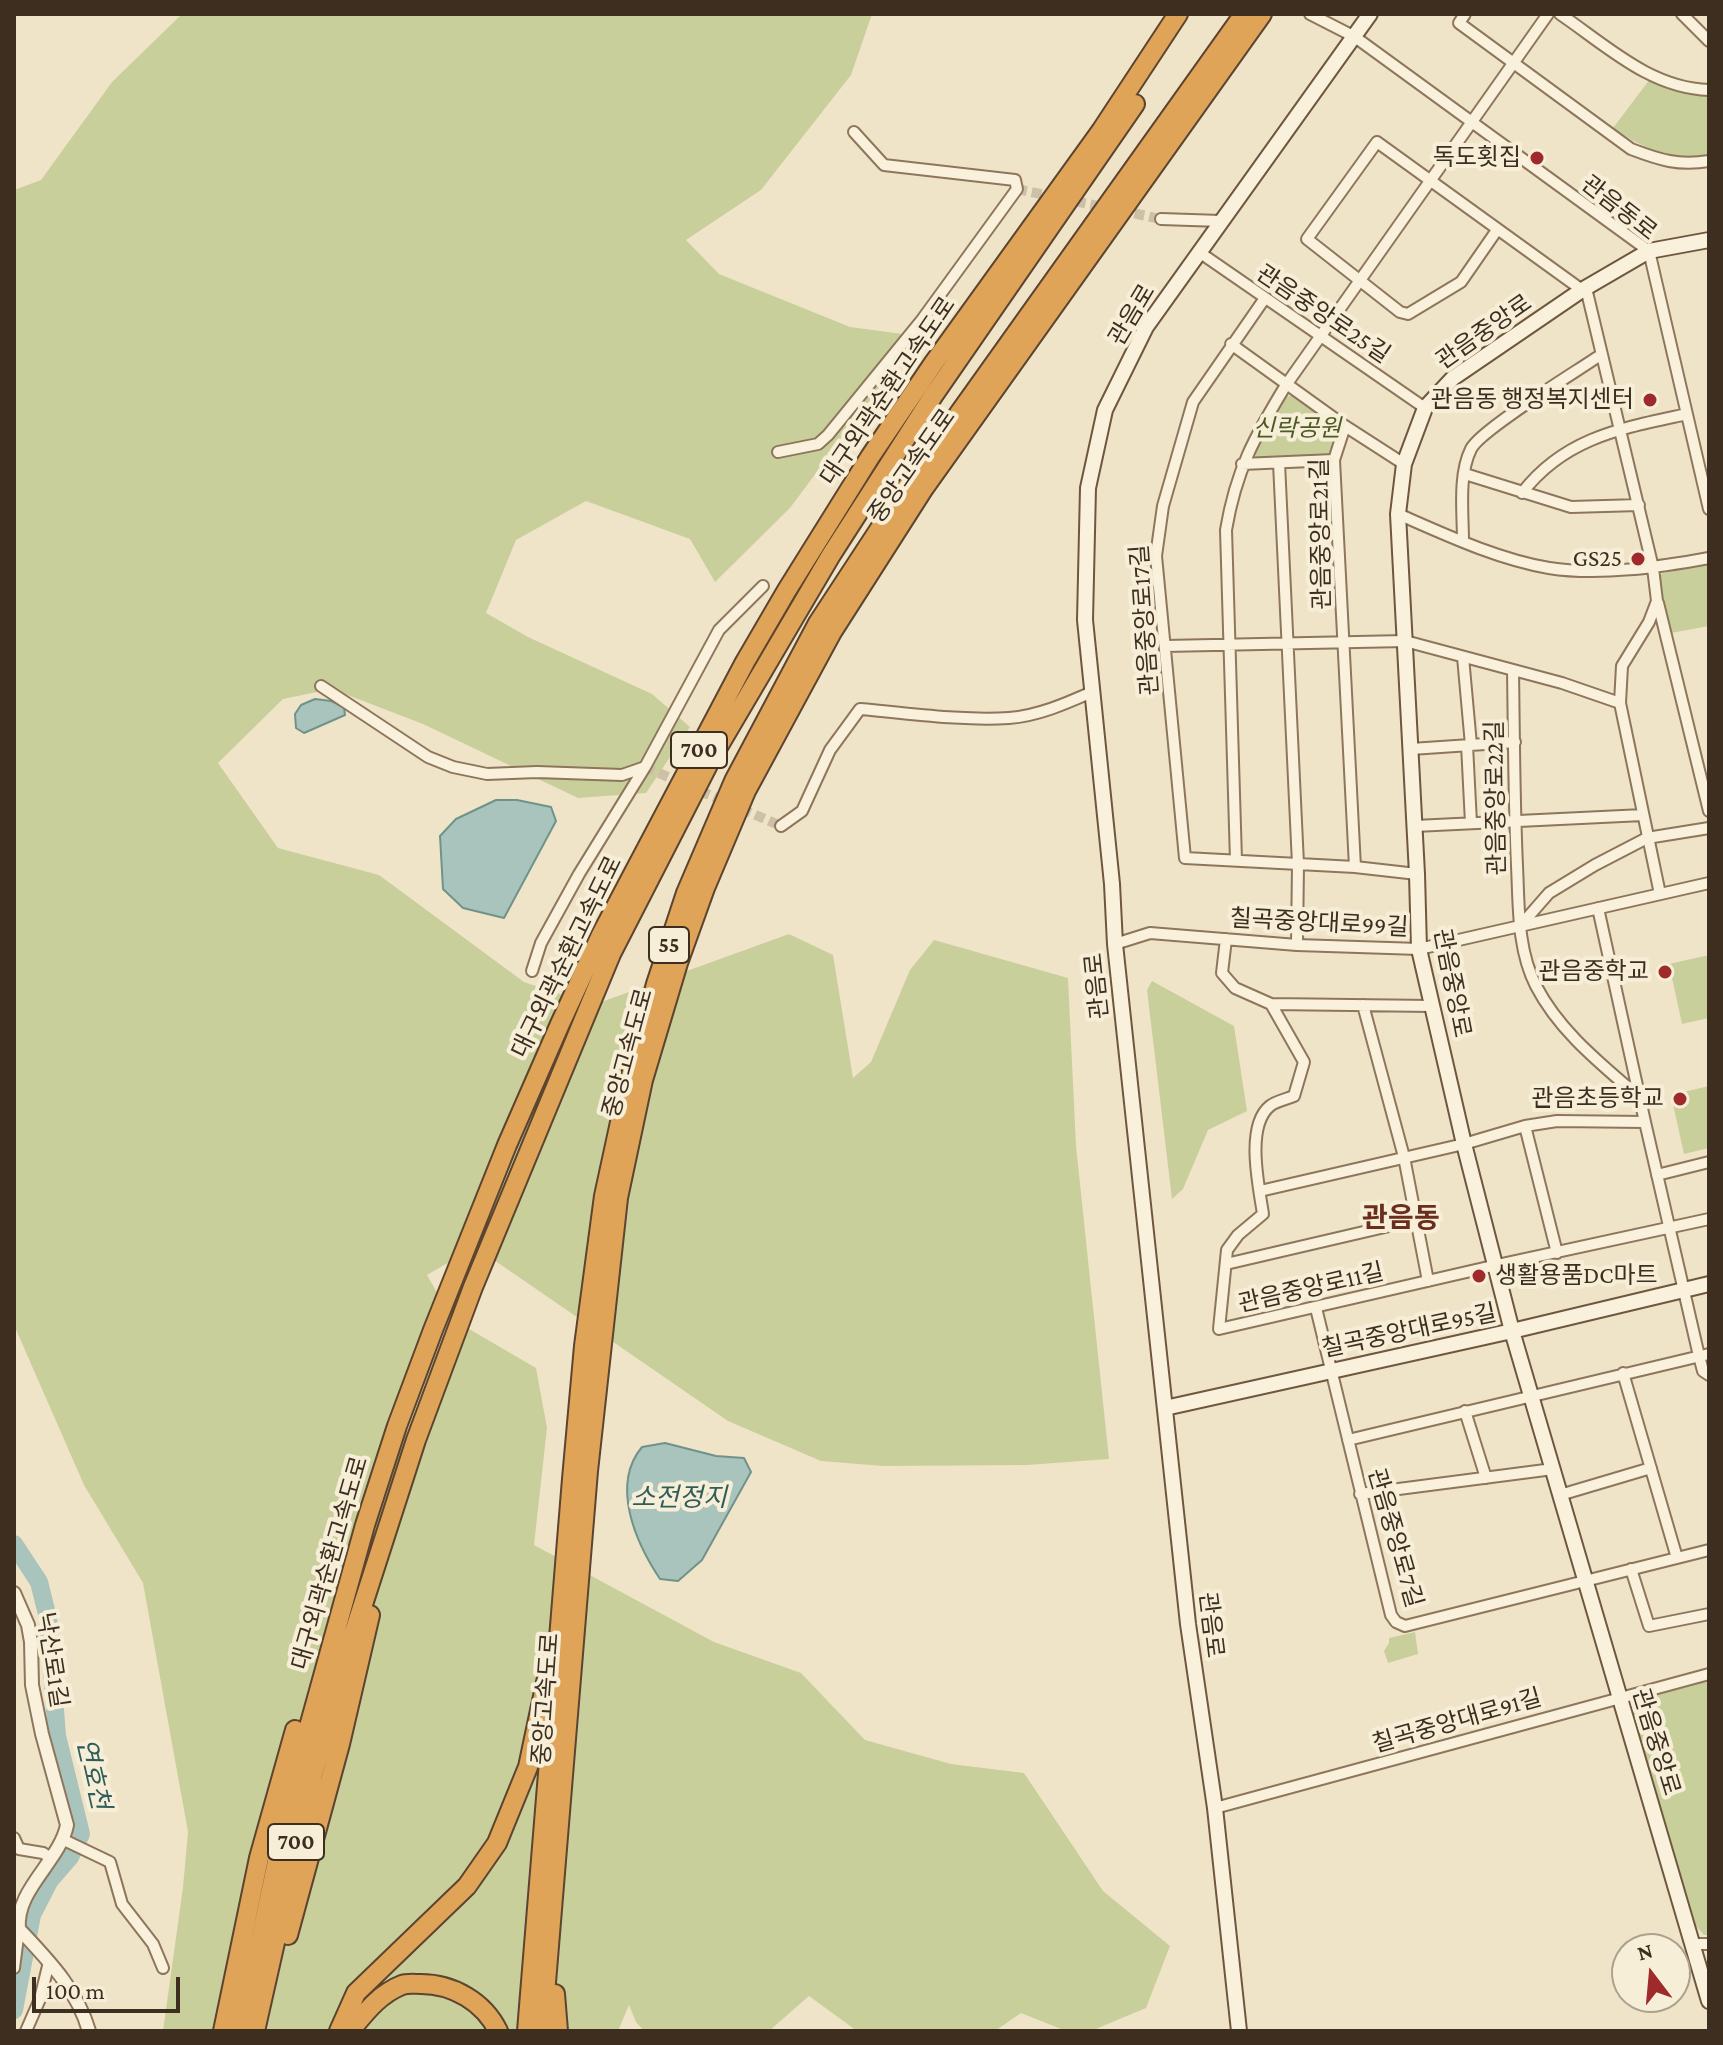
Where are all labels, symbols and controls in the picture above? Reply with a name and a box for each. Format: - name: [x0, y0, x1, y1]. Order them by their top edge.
- place label: 독도횟집: [1433, 144, 1521, 172]
- marker: 독도횟집: [1528, 149, 1546, 167]
- street label: 관음동로: [1575, 169, 1663, 247]
- street label: 관음중앙로25길: [1251, 259, 1395, 369]
- street label: 관음로: [1103, 279, 1161, 351]
- street label: 관음중앙로: [1431, 289, 1537, 375]
- street label: 대구외곽순환고속도로: [814, 291, 962, 491]
- place label: 관음동 행정복지센터: [1431, 386, 1634, 414]
- marker: 관음동 행정복지센터: [1641, 391, 1659, 409]
- street label: 중앙고속도로: [862, 403, 962, 529]
- park label: 신락공원: [1253, 415, 1341, 443]
- street label: 관음중앙로21길: [1305, 458, 1337, 610]
- street label: 관음중앙로17길: [1125, 543, 1165, 697]
- place label: GS25: [1573, 545, 1622, 573]
- marker: GS25: [1629, 550, 1647, 568]
- street label: 관음중앙로22길: [1480, 720, 1512, 876]
- road number: 700: [671, 732, 727, 768]
- street label: 대구외곽순환고속도로: [506, 851, 628, 1063]
- street label: 칠곡중앙대로99길: [1229, 904, 1409, 942]
- street label: 관음중앙로: [1427, 926, 1477, 1040]
- road number: 55: [649, 927, 689, 963]
- street label: 관음로: [1079, 952, 1115, 1020]
- place label: 관음중학교: [1539, 958, 1649, 986]
- marker: 관음중학교: [1656, 963, 1674, 981]
- street label: 중앙고속도로: [597, 985, 659, 1121]
- place label: 관음초등학교: [1532, 1085, 1664, 1113]
- marker: 관음초등학교: [1671, 1090, 1689, 1108]
- district label: 관음동: [1362, 1201, 1440, 1235]
- street label: 관음중앙로11길: [1235, 1257, 1387, 1319]
- place label: 생활용품DC마트: [1495, 1262, 1658, 1290]
- marker: 생활용품DC마트: [1470, 1267, 1488, 1285]
- street label: 칠곡중앙대로95길: [1319, 1298, 1499, 1364]
- street label: 대구외곽순환고속도로: [286, 1453, 374, 1673]
- street label: 관음중앙로7길: [1361, 1465, 1429, 1611]
- water label: 소전정지: [631, 1482, 727, 1514]
- street label: 관음로: [1193, 1590, 1229, 1660]
- street label: 낙산로1길: [30, 1610, 74, 1710]
- street label: 중앙고속도로: [527, 1632, 565, 1766]
- street label: 칠곡중앙대로91길: [1369, 1683, 1545, 1759]
- street label: 관음중앙로: [1626, 1685, 1686, 1799]
- water label: 연호천: [70, 1736, 116, 1812]
- road number: 700: [268, 1824, 324, 1860]
- north arrow: [1611, 1933, 1691, 2013]
- text: N: [1634, 1937, 1655, 1965]
- scale bar: [36, 1961, 184, 2011]
- text: 100 m: [46, 1977, 105, 2004]

